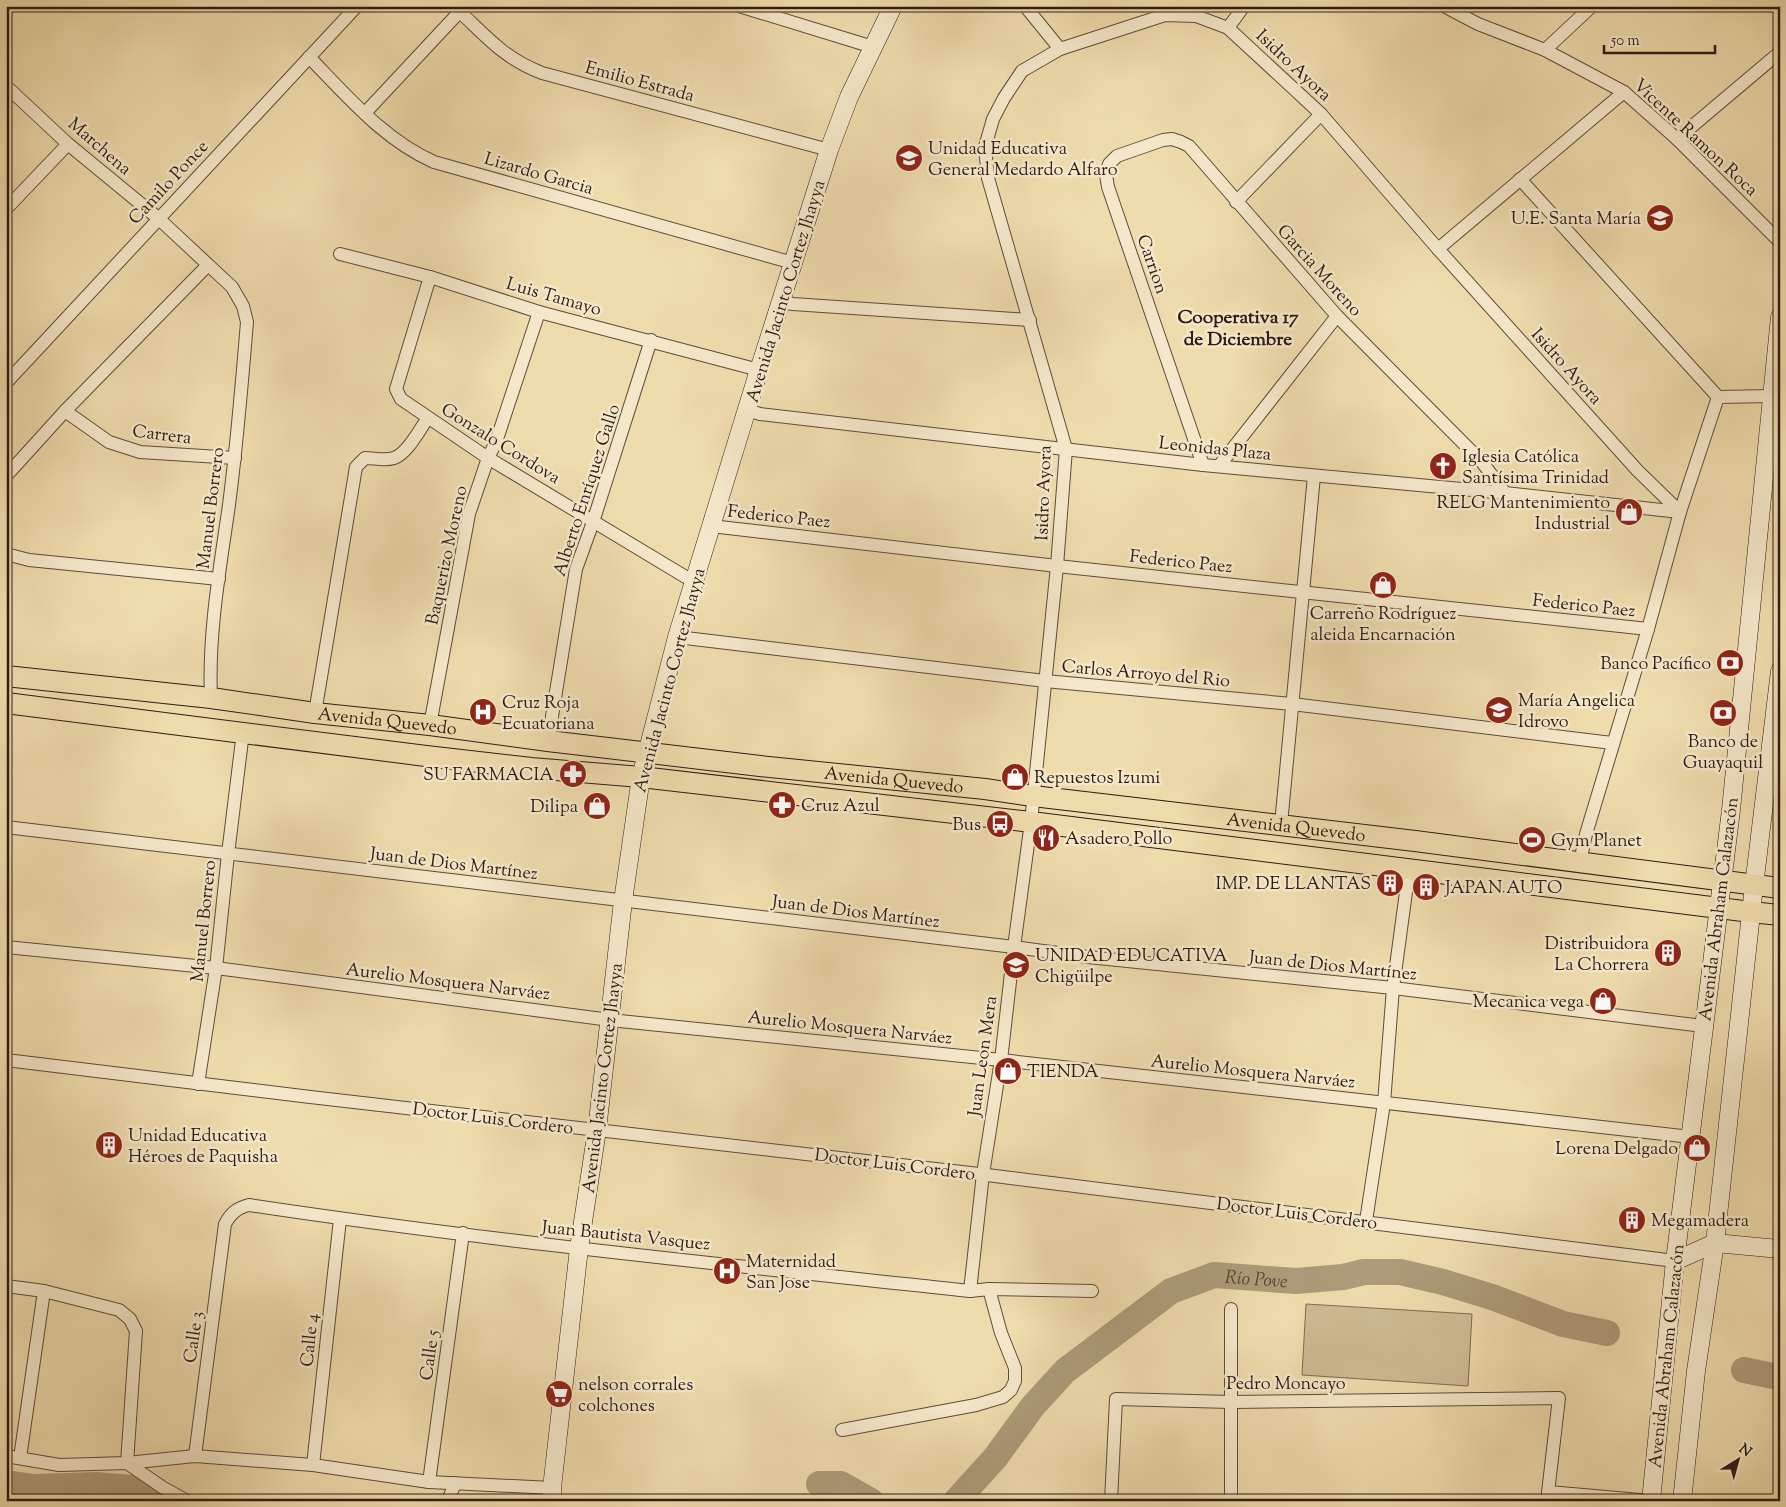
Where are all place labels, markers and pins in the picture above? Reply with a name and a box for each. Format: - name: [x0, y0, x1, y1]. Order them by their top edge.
- place label: Unidad Educativa General Medardo Alfaro: [928, 137, 1118, 184]
- school or university icon: Unidad Educativa General Medardo Alfaro: [894, 143, 924, 173]
- school or university icon: U.E. Santa María: [1645, 203, 1675, 233]
- place label: U.E. Santa María: [1511, 207, 1641, 233]
- place label: Iglesia Católica Santísima Trinidad: [1462, 445, 1609, 492]
- church icon: Iglesia Católica Santísima Trinidad: [1428, 451, 1458, 481]
- place label: RELG Mantenimiento Industrial: [1436, 491, 1610, 538]
- shop icon: RELG Mantenimiento Industrial: [1614, 497, 1644, 527]
- shop icon: Carreño Rodríguez aleida Encarnación: [1368, 570, 1398, 600]
- place label: Carreño Rodríguez aleida Encarnación: [1310, 602, 1457, 649]
- bank icon: Banco Pacífico: [1715, 648, 1745, 678]
- place label: Banco Pacífico: [1600, 652, 1711, 678]
- place label: María Angelica Idrovo: [1518, 689, 1635, 736]
- place label: Cruz Roja Ecuatoriana: [502, 691, 595, 738]
- school or university icon: María Angelica Idrovo: [1484, 695, 1514, 725]
- hospital icon: Cruz Roja Ecuatoriana: [468, 697, 498, 727]
- bank icon: Banco de Guayaquil: [1708, 698, 1738, 728]
- place label: Banco de Guayaquil: [1683, 730, 1763, 777]
- pharmacy icon: SU FARMACIA: [558, 759, 588, 789]
- shop icon: Repuestos Izumi: [1000, 762, 1030, 792]
- place label: SU FARMACIA: [423, 763, 554, 789]
- place label: Repuestos Izumi: [1034, 766, 1160, 792]
- pharmacy icon: Cruz Azul: [767, 790, 797, 820]
- shop icon: Dilipa: [582, 791, 612, 821]
- place label: Cruz Azul: [801, 794, 880, 820]
- place label: Dilipa: [530, 795, 578, 821]
- bus stop icon: Bus: [985, 809, 1015, 839]
- place label: Bus: [952, 813, 981, 839]
- restaurant icon: Asadero Pollo: [1031, 823, 1061, 853]
- sports icon: Gym Planet: [1517, 825, 1547, 855]
- place label: Asadero Pollo: [1065, 827, 1173, 853]
- place label: Gym Planet: [1551, 829, 1642, 855]
- building icon: IMP. DE LLANTAS: [1375, 868, 1405, 898]
- place label: IMP. DE LLANTAS: [1215, 872, 1371, 898]
- building icon: JAPAN AUTO: [1411, 872, 1441, 902]
- place label: JAPAN AUTO: [1444, 876, 1562, 902]
- place label: Distribuidora La Chorrera: [1545, 932, 1649, 979]
- building icon: Distribuidora La Chorrera: [1653, 938, 1683, 968]
- place label: UNIDAD EDUCATIVA Chigüilpe: [1035, 944, 1228, 991]
- school or university icon: UNIDAD EDUCATIVA Chigüilpe: [1001, 950, 1031, 980]
- shop icon: Mecanica vega: [1588, 986, 1618, 1016]
- place label: Mecanica vega: [1473, 990, 1584, 1016]
- shop icon: TIENDA: [993, 1056, 1023, 1086]
- place label: TIENDA: [1027, 1060, 1099, 1086]
- place label: Unidad Educativa Héroes de Paquisha: [128, 1124, 278, 1171]
- building icon: Unidad Educativa Héroes de Paquisha: [94, 1130, 124, 1160]
- shop icon: Lorena Delgado: [1682, 1133, 1712, 1163]
- place label: Lorena Delgado: [1555, 1137, 1678, 1163]
- building icon: Megamadera: [1617, 1205, 1647, 1235]
- place label: Megamadera: [1651, 1209, 1749, 1235]
- place label: Maternidad San Jose: [746, 1250, 836, 1297]
- hospital icon: Maternidad San Jose: [712, 1256, 742, 1286]
- place label: nelson corrales colchones: [578, 1373, 693, 1420]
- supermarket icon: nelson corrales colchones: [544, 1379, 574, 1409]

